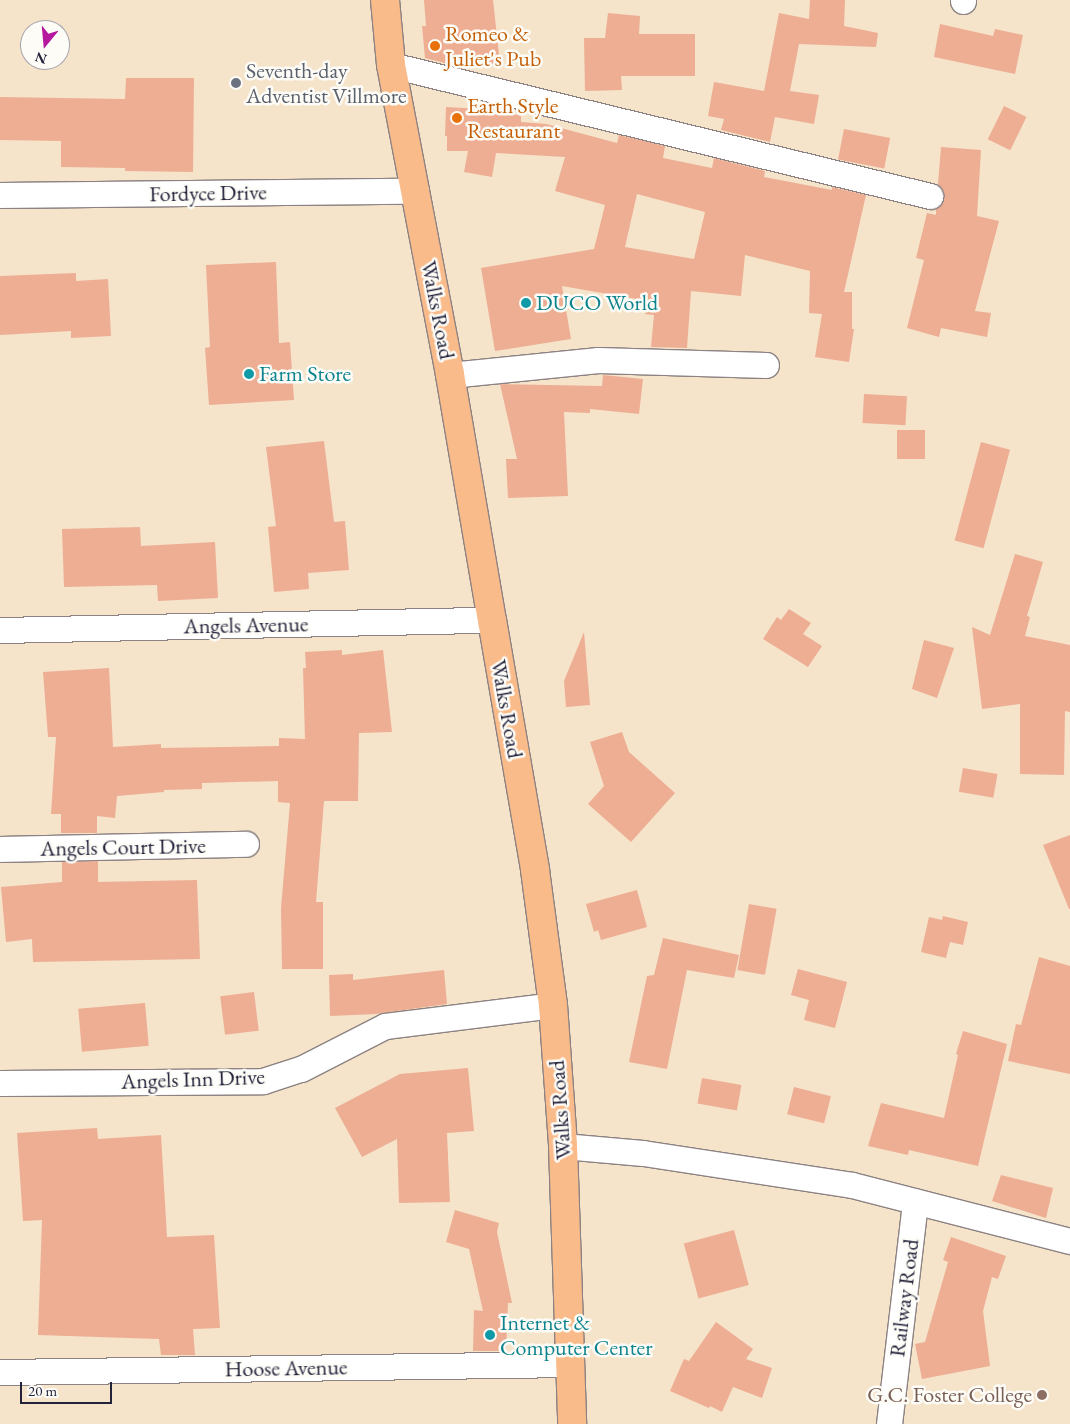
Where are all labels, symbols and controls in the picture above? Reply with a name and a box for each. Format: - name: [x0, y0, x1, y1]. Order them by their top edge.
- north arrow: [20, 20, 70, 70]
- place label: Romeo & Juliet's Pub: [445, 20, 541, 72]
- marker: Romeo & Juliet's Pub: [429, 40, 441, 52]
- text: N: [33, 48, 49, 69]
- place label: Seventh-day Adventist Villmore: [246, 57, 407, 108]
- marker: Seventh-day Adventist Villmore: [230, 77, 242, 89]
- place label: Earth Style Restaurant: [467, 92, 560, 144]
- marker: Earth Style Restaurant: [451, 112, 463, 124]
- street label: Fordyce Drive: [149, 179, 267, 207]
- street label: Walks Road: [416, 258, 460, 362]
- place label: DUCO World: [536, 290, 658, 316]
- marker: DUCO World: [520, 297, 532, 309]
- place label: Farm Store: [259, 361, 351, 387]
- marker: Farm Store: [243, 368, 255, 380]
- street label: Angels Avenue: [183, 611, 309, 639]
- street label: Walks Road: [485, 658, 529, 760]
- street label: Angels Court Drive: [40, 832, 206, 862]
- street label: Walks Road: [543, 1059, 577, 1161]
- street label: Angels Inn Drive: [121, 1063, 265, 1095]
- street label: Railway Road: [884, 1238, 924, 1358]
- place label: Internet & Computer Center: [500, 1309, 653, 1360]
- marker: Internet & Computer Center: [484, 1329, 496, 1341]
- street label: Hoose Avenue: [224, 1354, 348, 1382]
- scale bar: [22, 1372, 115, 1404]
- text: 20 m: [28, 1381, 57, 1400]
- place label: G.C. Foster College: [867, 1382, 1032, 1408]
- marker: G.C. Foster College: [1036, 1389, 1048, 1401]

